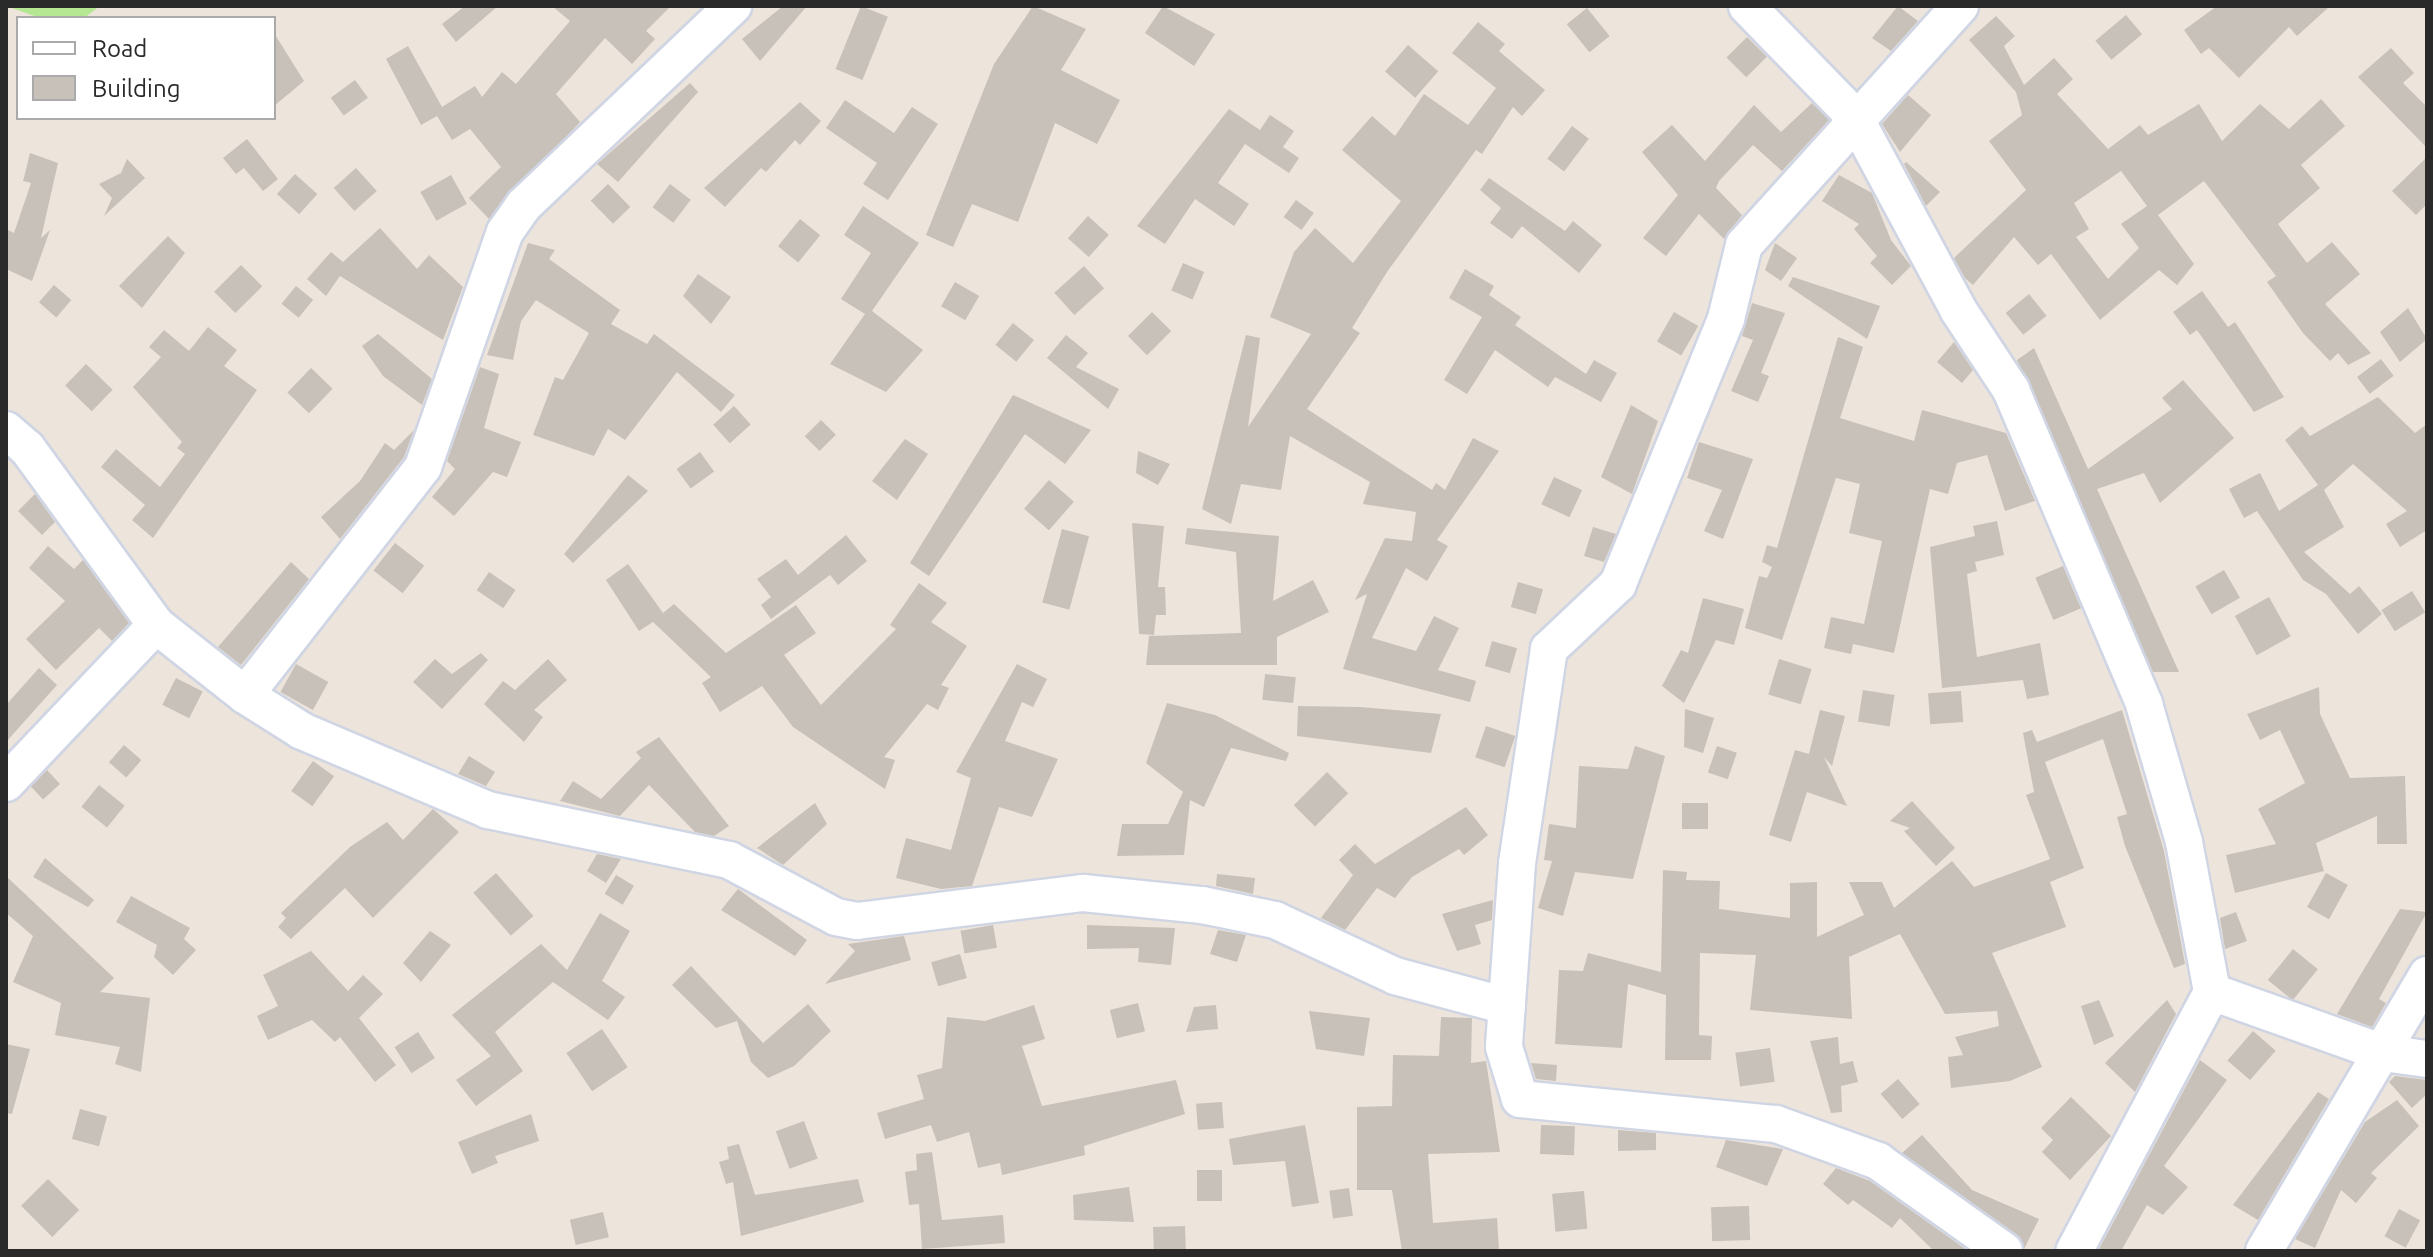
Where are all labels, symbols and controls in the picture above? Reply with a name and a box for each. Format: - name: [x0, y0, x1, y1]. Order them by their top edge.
- legend: [16, 16, 276, 120]
- text: Road: [92, 35, 147, 62]
- text: Building: [92, 75, 180, 102]

